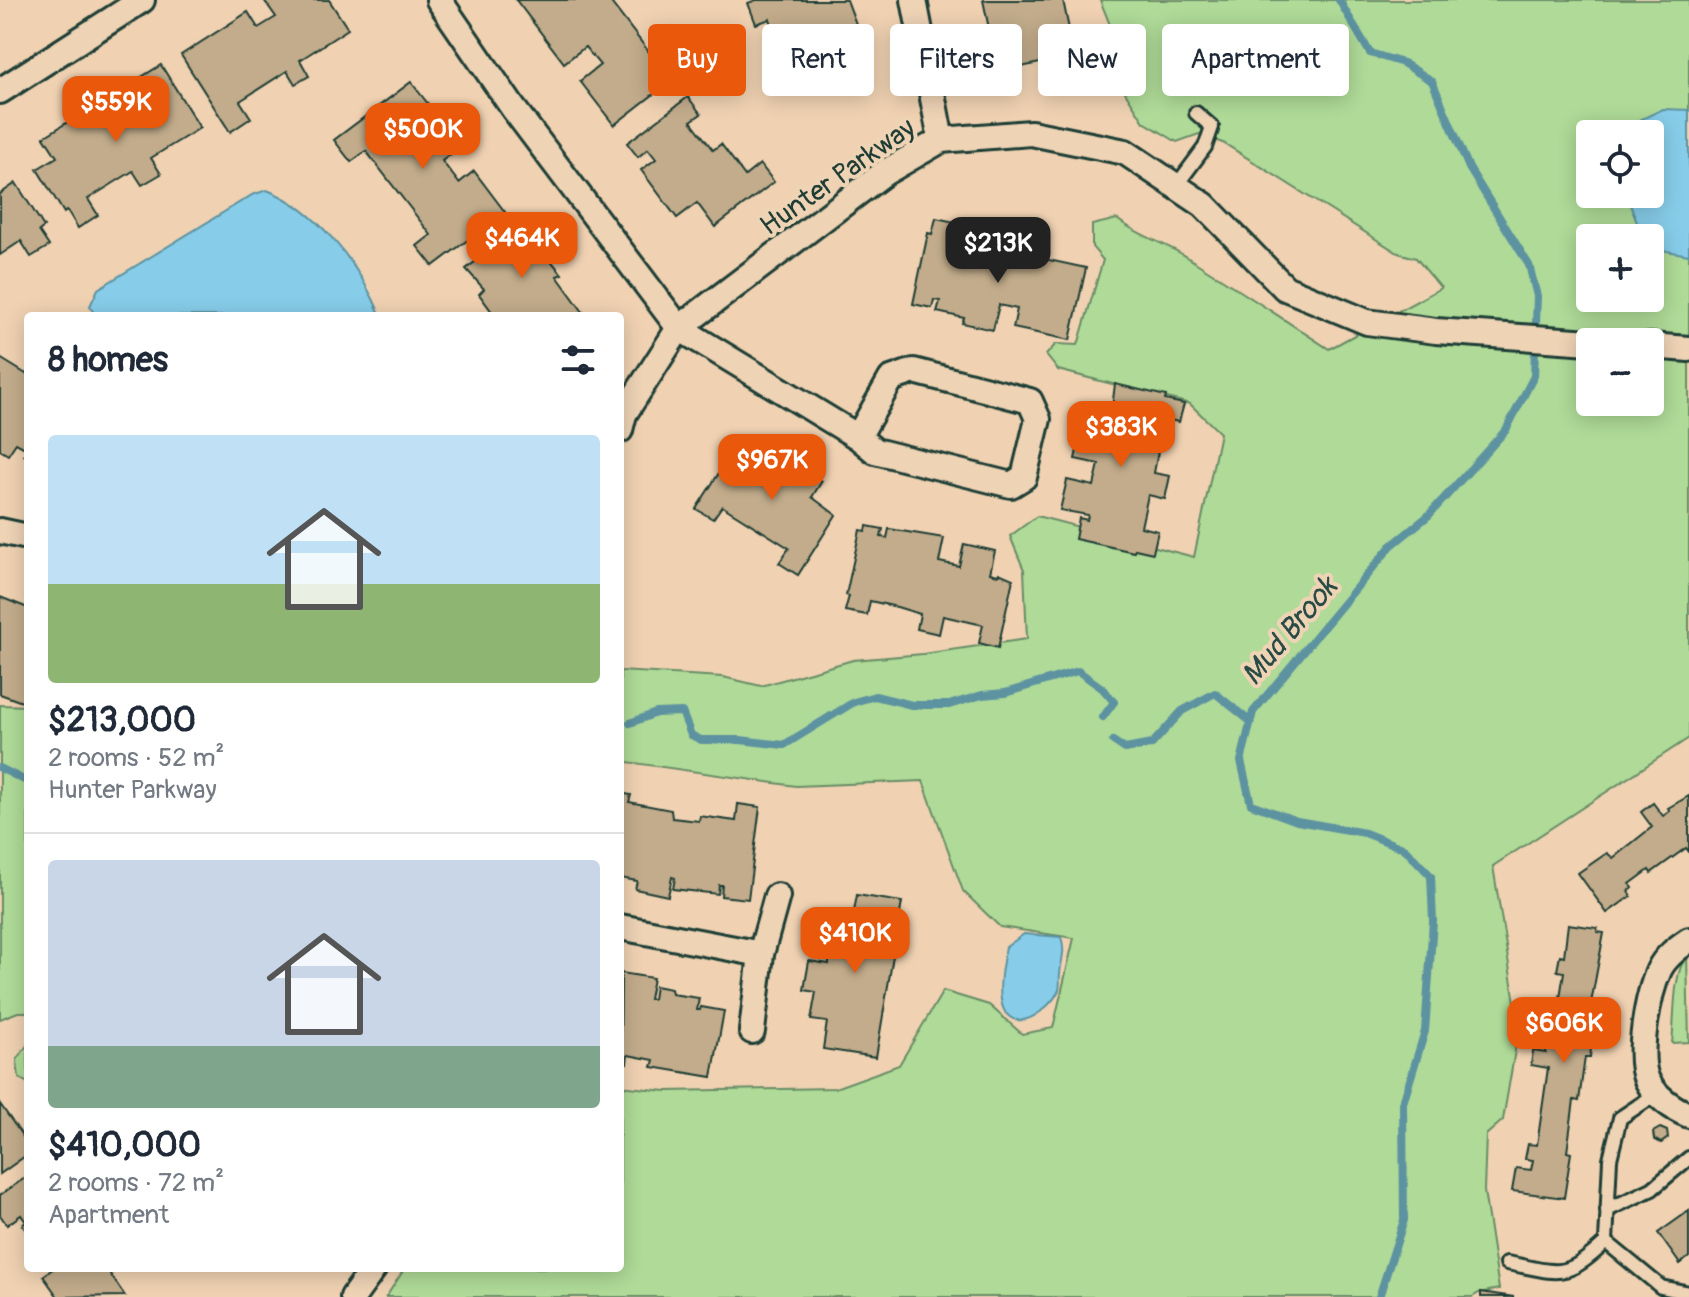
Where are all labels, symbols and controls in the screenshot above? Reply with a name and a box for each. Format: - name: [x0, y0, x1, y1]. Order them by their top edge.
- chip: Buy: [648, 24, 746, 96]
- chip: Rent: [762, 24, 874, 96]
- chip: Filters: [890, 24, 1022, 96]
- chip: New: [1038, 24, 1146, 96]
- chip: Apartment: [1162, 24, 1349, 96]
- pin: $559K: [60, 76, 172, 144]
- text: $559K: [80, 86, 152, 118]
- pin: $500K: [367, 103, 479, 171]
- street label: Hunter Parkway: [754, 111, 922, 244]
- text: $500K: [383, 113, 463, 145]
- map controls: [1576, 120, 1664, 416]
- button: locate: [1576, 120, 1664, 208]
- pin: $464K: [466, 212, 578, 280]
- pin: $213K: [942, 217, 1054, 285]
- text: $464K: [484, 222, 560, 254]
- button: +: [1576, 224, 1664, 312]
- text: $213K: [964, 227, 1032, 259]
- button: −: [1576, 328, 1664, 416]
- icon: filters: [556, 338, 600, 382]
- text: 8 homes: [48, 339, 168, 382]
- pin: $383K: [1065, 401, 1177, 469]
- text: $383K: [1085, 411, 1157, 443]
- pin: $967K: [716, 434, 828, 502]
- text: $967K: [736, 444, 808, 476]
- icon: home: [252, 487, 396, 631]
- water label: Mud Brook: [1234, 568, 1347, 693]
- text: $213,000: [48, 699, 196, 742]
- text: 2 rooms · 52 m²: [48, 742, 224, 774]
- text: Hunter Parkway: [48, 774, 216, 806]
- pin: $410K: [799, 907, 911, 975]
- icon: home: [252, 912, 396, 1056]
- text: $410K: [819, 917, 891, 949]
- pin: $606K: [1508, 997, 1620, 1065]
- text: $606K: [1525, 1007, 1603, 1039]
- text: $410,000: [48, 1124, 201, 1167]
- text: 2 rooms · 72 m²: [48, 1167, 224, 1199]
- text: Apartment: [48, 1199, 169, 1231]

